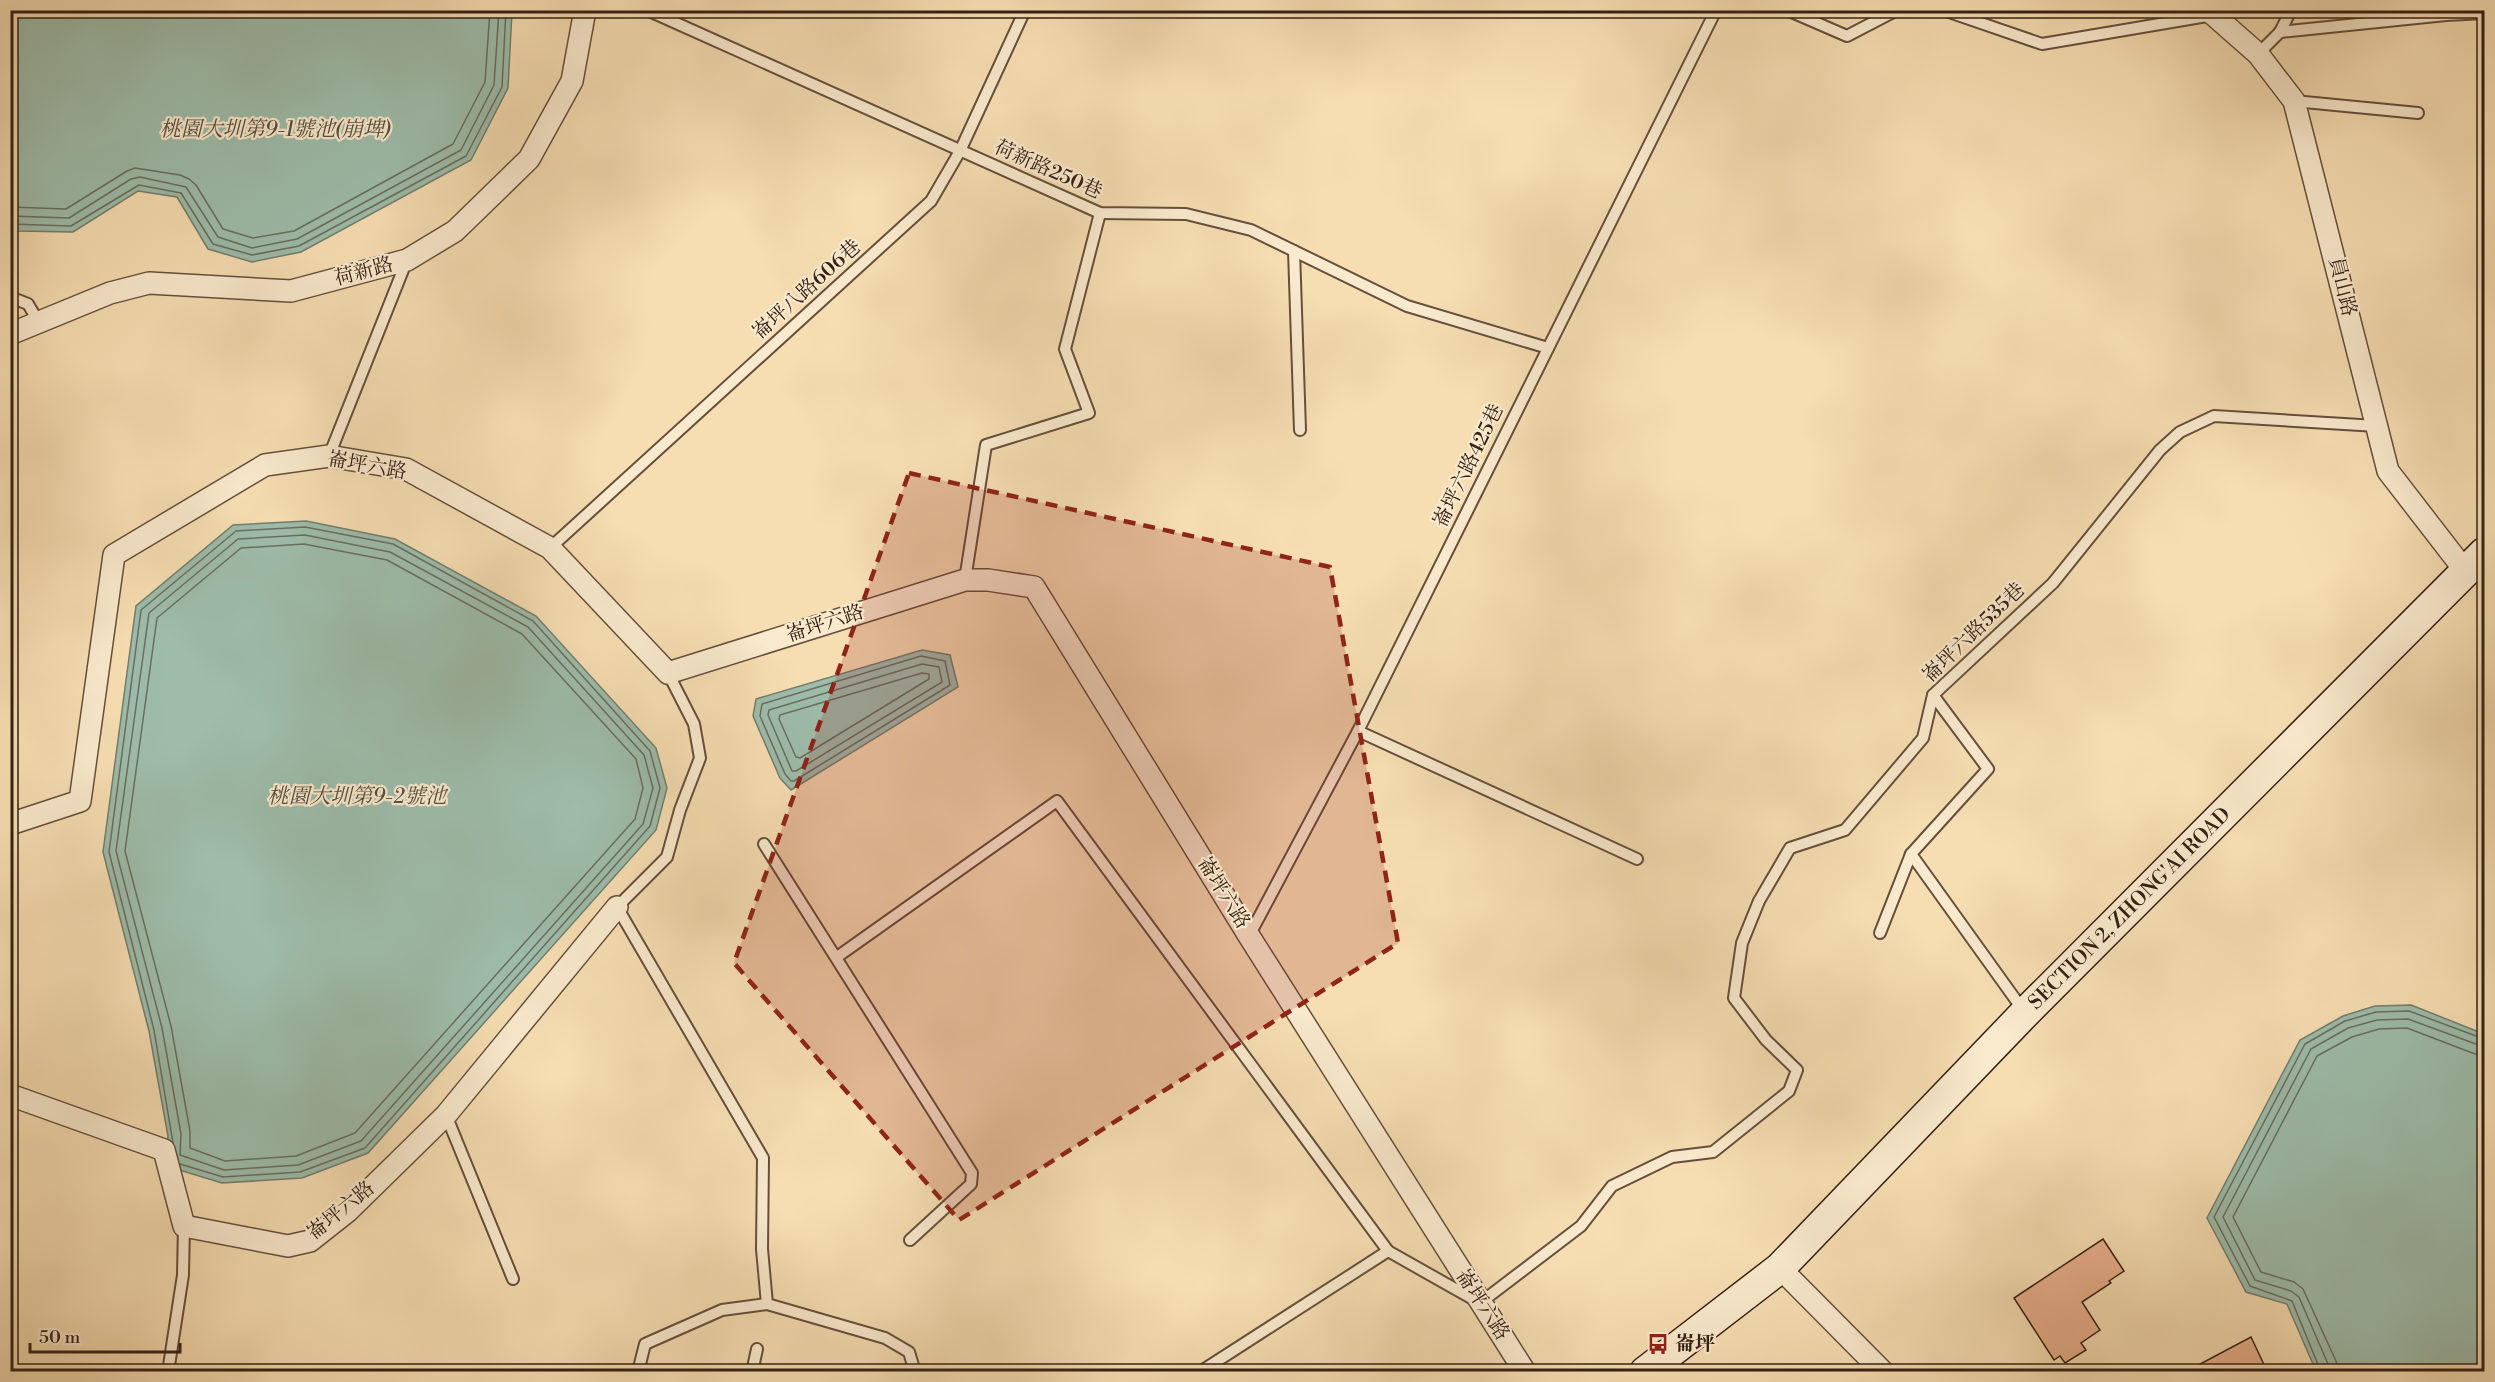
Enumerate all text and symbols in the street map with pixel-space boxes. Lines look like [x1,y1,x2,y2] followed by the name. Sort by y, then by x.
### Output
[160,117,391,143] water label: 桃園大圳第9-1號池(崩埤)
[990,135,1106,205] street label: 荷新路250巷
[748,235,866,345] street label: 崙坪八路606巷
[332,252,396,292] street label: 荷新路
[2323,255,2361,319] street label: 員山路
[1428,400,1510,532] street label: 崙坪六路425巷
[325,447,409,485] street label: 崙坪六路
[1917,578,2031,688] street label: 崙坪六路535巷
[783,600,867,648] street label: 崙坪六路
[267,784,449,810] water label: 桃園大圳第9-2號池
[2024,803,2236,1015] street label: SECTION 2, ZHONG'AI ROAD
[1191,852,1255,934] street label: 崙坪六路
[302,1176,380,1246] street label: 崙坪六路
[1450,1265,1514,1345] street label: 崙坪六路
[30,1316,180,1354] scale bar
[39,1326,81,1349] text: 50 m
[1646,1332,1670,1356] bus stop icon: 崙坪
[1675,1332,1715,1357] place label: 崙坪

